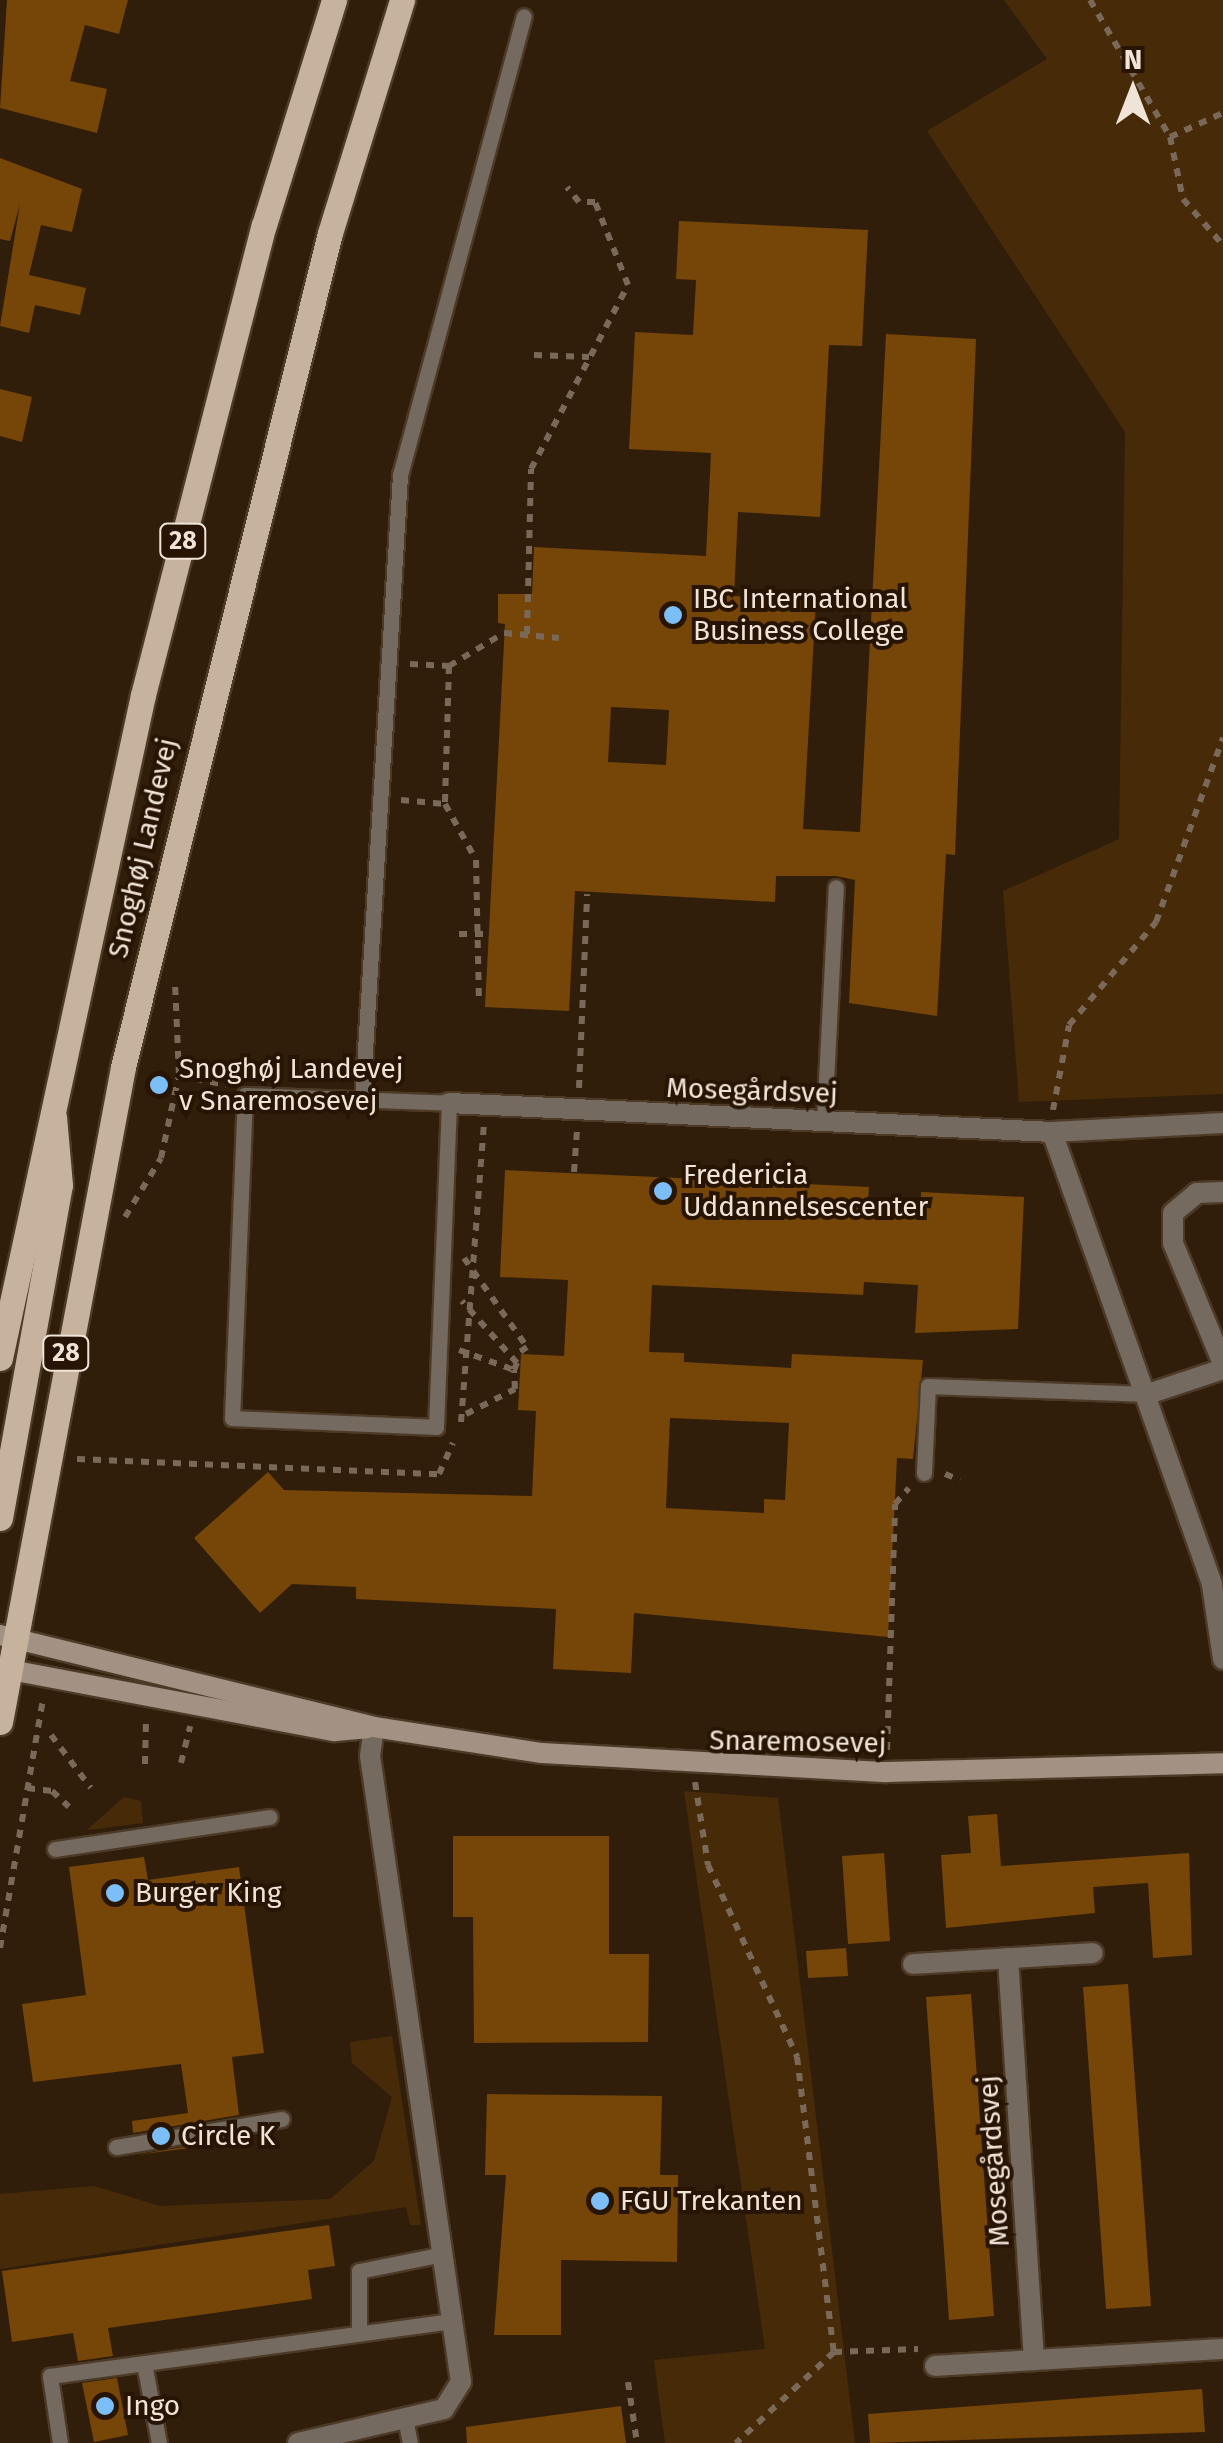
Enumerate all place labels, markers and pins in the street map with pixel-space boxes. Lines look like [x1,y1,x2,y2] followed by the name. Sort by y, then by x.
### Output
[693,582,907,648] place label: IBC International Business College
[662,604,684,626] marker: IBC International Business College
[179,1052,404,1118] place label: Snoghøj Landevej v Snaremosevej
[148,1074,170,1096] marker: Snoghøj Landevej v Snaremosevej
[683,1158,928,1224] place label: Fredericia Uddannelsescenter
[652,1180,674,1202] marker: Fredericia Uddannelsescenter
[135,1876,282,1910] place label: Burger King
[104,1882,126,1904] marker: Burger King
[181,2119,275,2153] place label: Circle K
[150,2125,172,2147] marker: Circle K
[620,2184,803,2218] place label: FGU Trekanten
[589,2190,611,2212] marker: FGU Trekanten
[125,2389,180,2423] place label: Ingo
[94,2395,116,2417] marker: Ingo

